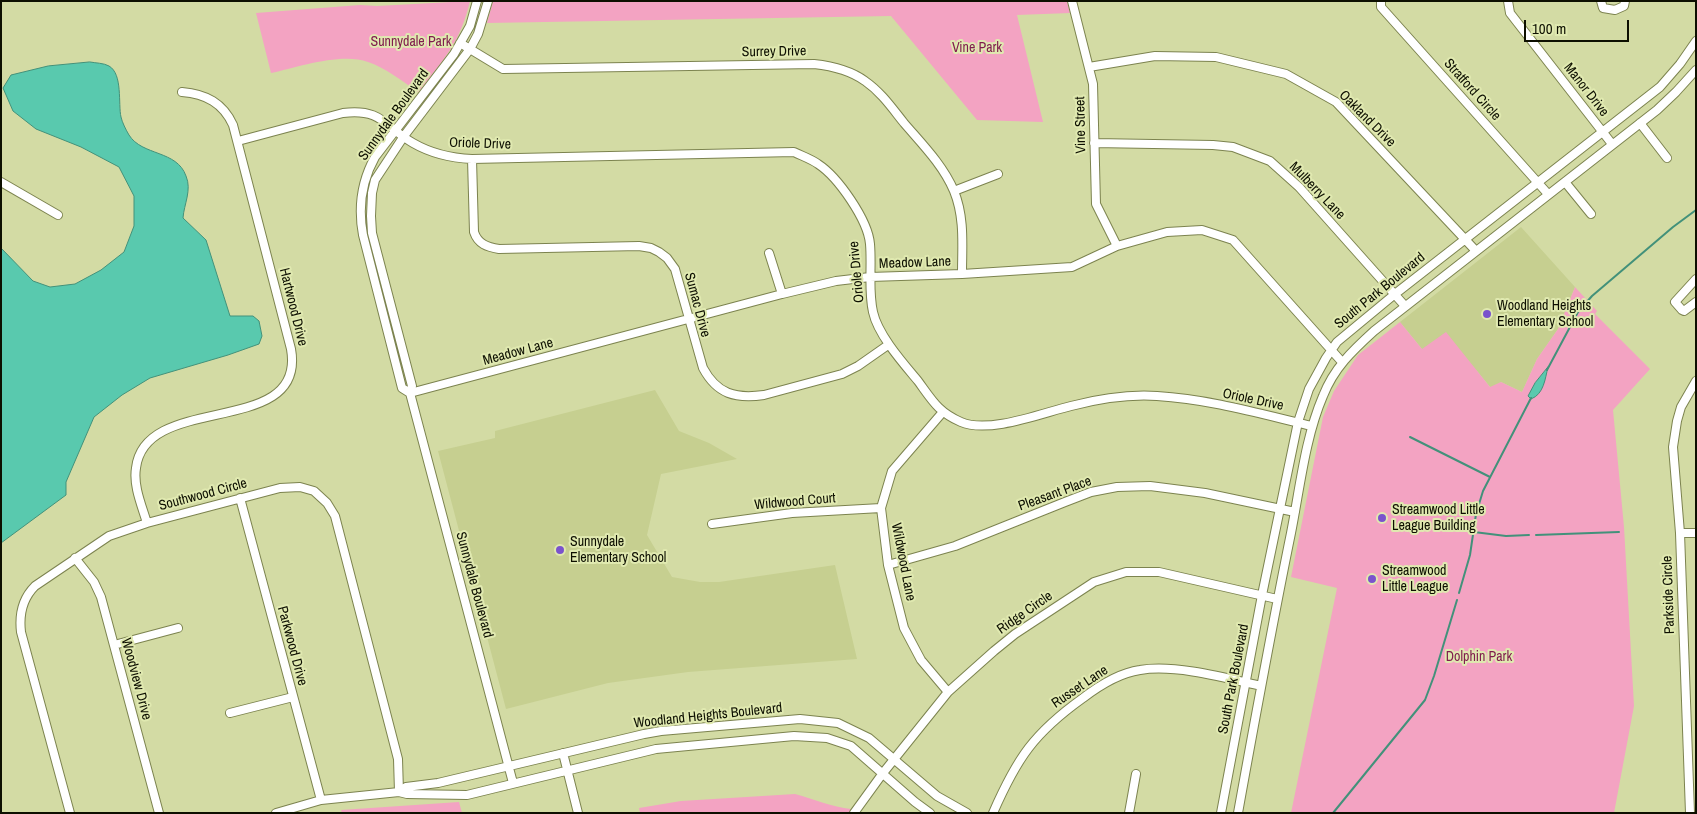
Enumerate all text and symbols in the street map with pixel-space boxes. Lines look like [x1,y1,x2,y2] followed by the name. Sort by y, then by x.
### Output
[1527,10,1632,42] scale bar
[1532,18,1566,39] text: 100 m
[370,34,452,50] park label: Sunnydale Park
[952,40,1002,56] park label: Vine Park
[742,43,806,61] street label: Surrey Drive
[1440,56,1504,124] street label: Stratford Circle
[1560,60,1612,120] street label: Manor Drive
[355,66,433,164] street label: Sunnydale Boulevard
[1335,87,1399,151] street label: Oakland Drive
[1072,96,1090,154] street label: Vine Street
[449,135,511,153] street label: Oriole Drive
[1285,159,1349,223] street label: Mulberry Lane
[846,240,868,304] street label: Oriole Drive
[1331,249,1429,333] street label: South Park Boulevard
[879,253,951,273] street label: Meadow Lane
[275,266,311,348] street label: Hartwood Drive
[680,271,714,339] street label: Sumac Drive
[1497,298,1593,331] place label: Woodland Heights Elementary School
[1481,308,1493,320] marker: Woodland Heights Elementary School
[481,335,555,369] street label: Meadow Lane
[1221,385,1285,415] street label: Oriole Drive
[1016,473,1094,515] street label: Pleasant Place
[157,475,249,515] street label: Southwood Circle
[754,490,836,514] street label: Wildwood Court
[1392,502,1485,534] place label: Streamwood Little League Building
[1376,512,1388,524] marker: Streamwood Little League Building
[887,522,919,602] street label: Wildwood Lane
[452,530,496,640] street label: Sunnydale Boulevard
[570,534,666,566] place label: Sunnydale Elementary School
[554,544,566,556] marker: Sunnydale Elementary School
[1659,555,1679,635] street label: Parkside Circle
[1382,563,1448,596] place label: Streamwood Little League
[1366,573,1378,585] marker: Streamwood Little League
[994,588,1056,638] street label: Ridge Circle
[273,604,311,688] street label: Parkwood Drive
[1215,623,1253,735] street label: South Park Boulevard
[117,636,155,722] street label: Woodview Drive
[1446,649,1512,665] park label: Dolphin Park
[1049,662,1111,712] street label: Russet Lane
[633,700,783,732] street label: Woodland Heights Boulevard

